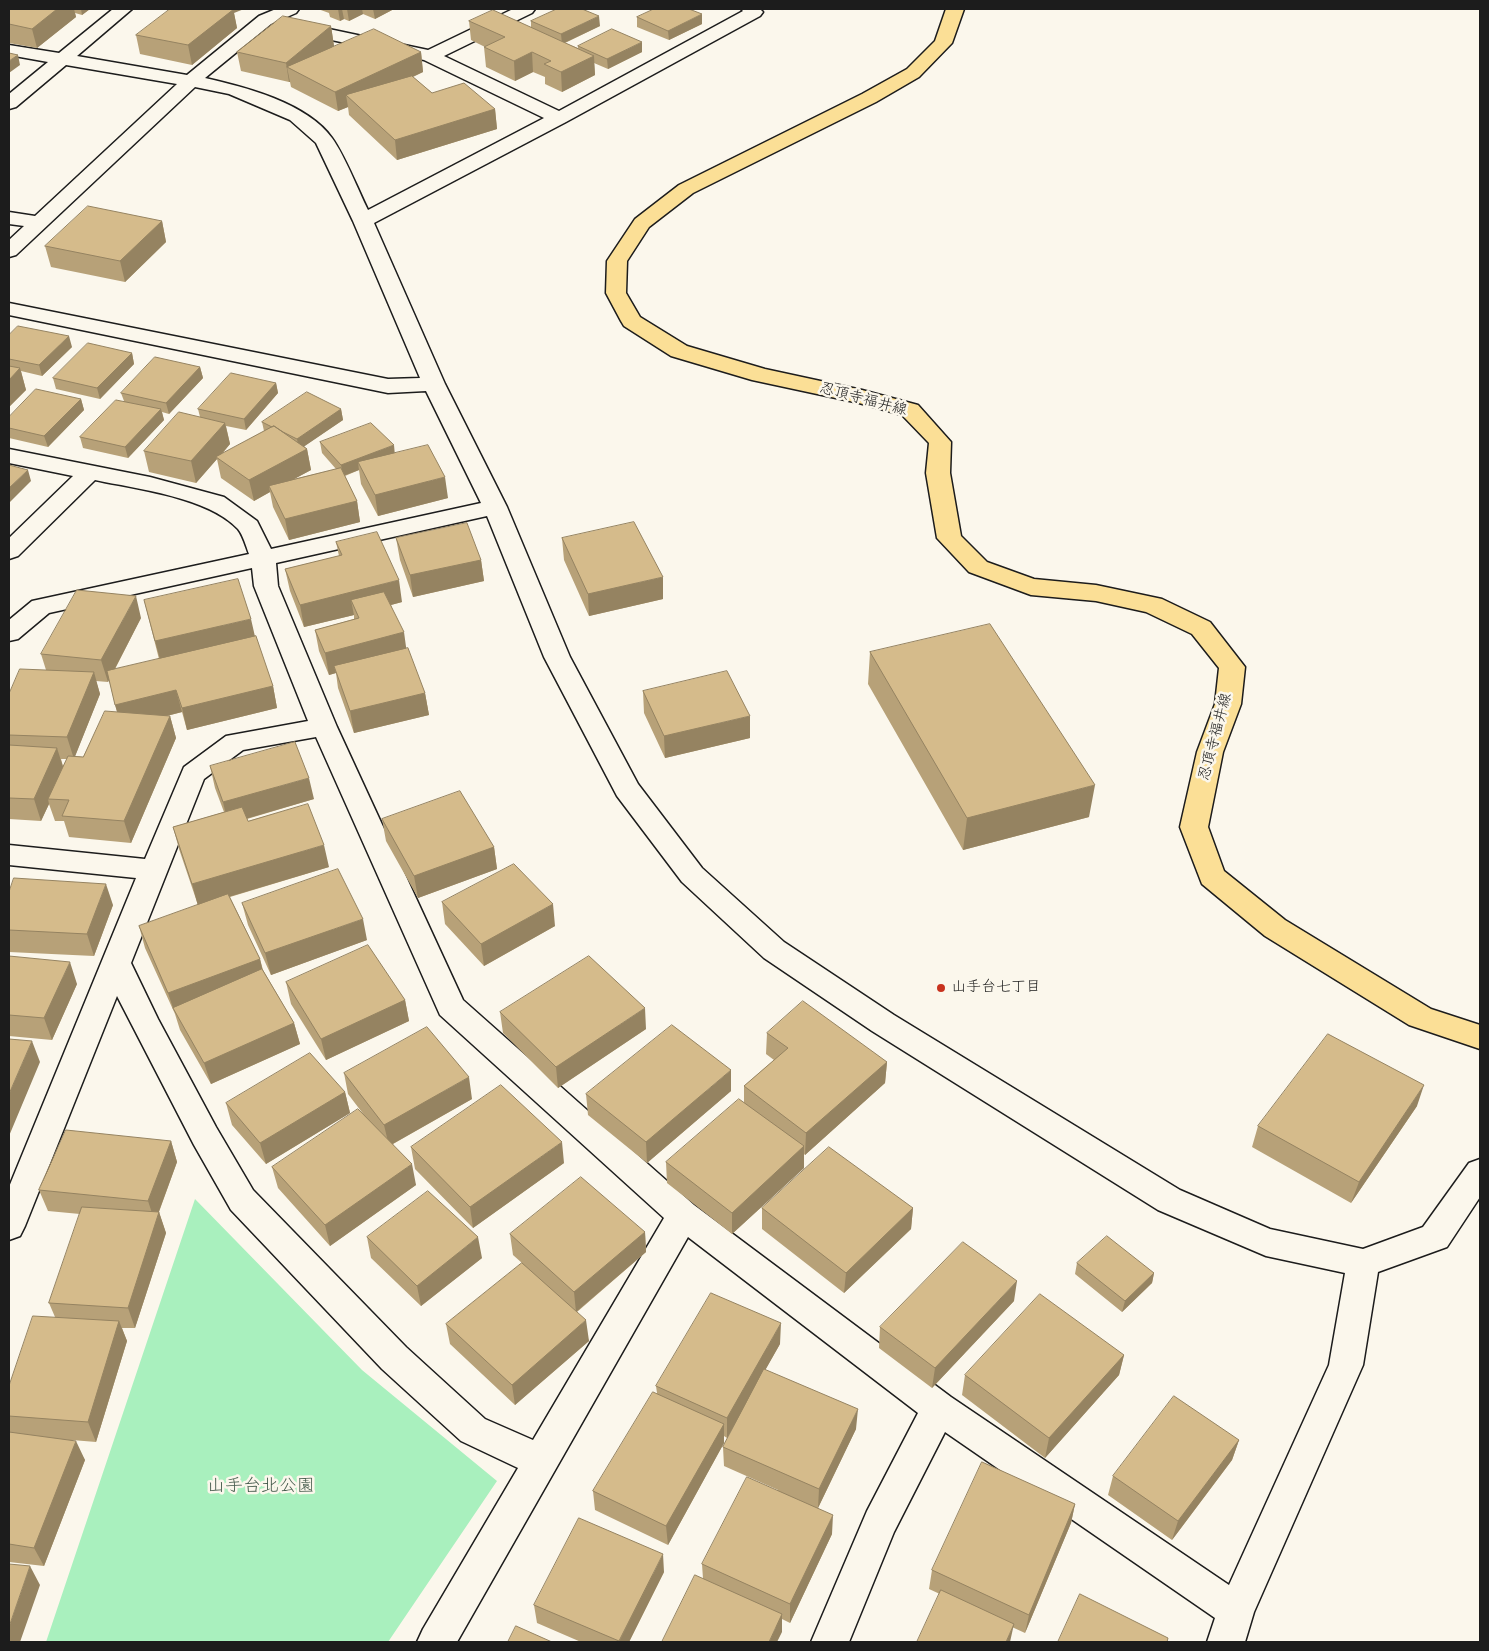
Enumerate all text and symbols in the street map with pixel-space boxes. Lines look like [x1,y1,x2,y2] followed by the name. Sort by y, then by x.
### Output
[817,380,909,420] street label: 忍頂寺福井線
[1196,691,1236,783] street label: 忍頂寺福井線
[951,979,1041,997] place label: 山手台七丁目
[935,982,947,994] marker: 山手台七丁目
[207,1476,315,1498] park label: 山手台北公園

